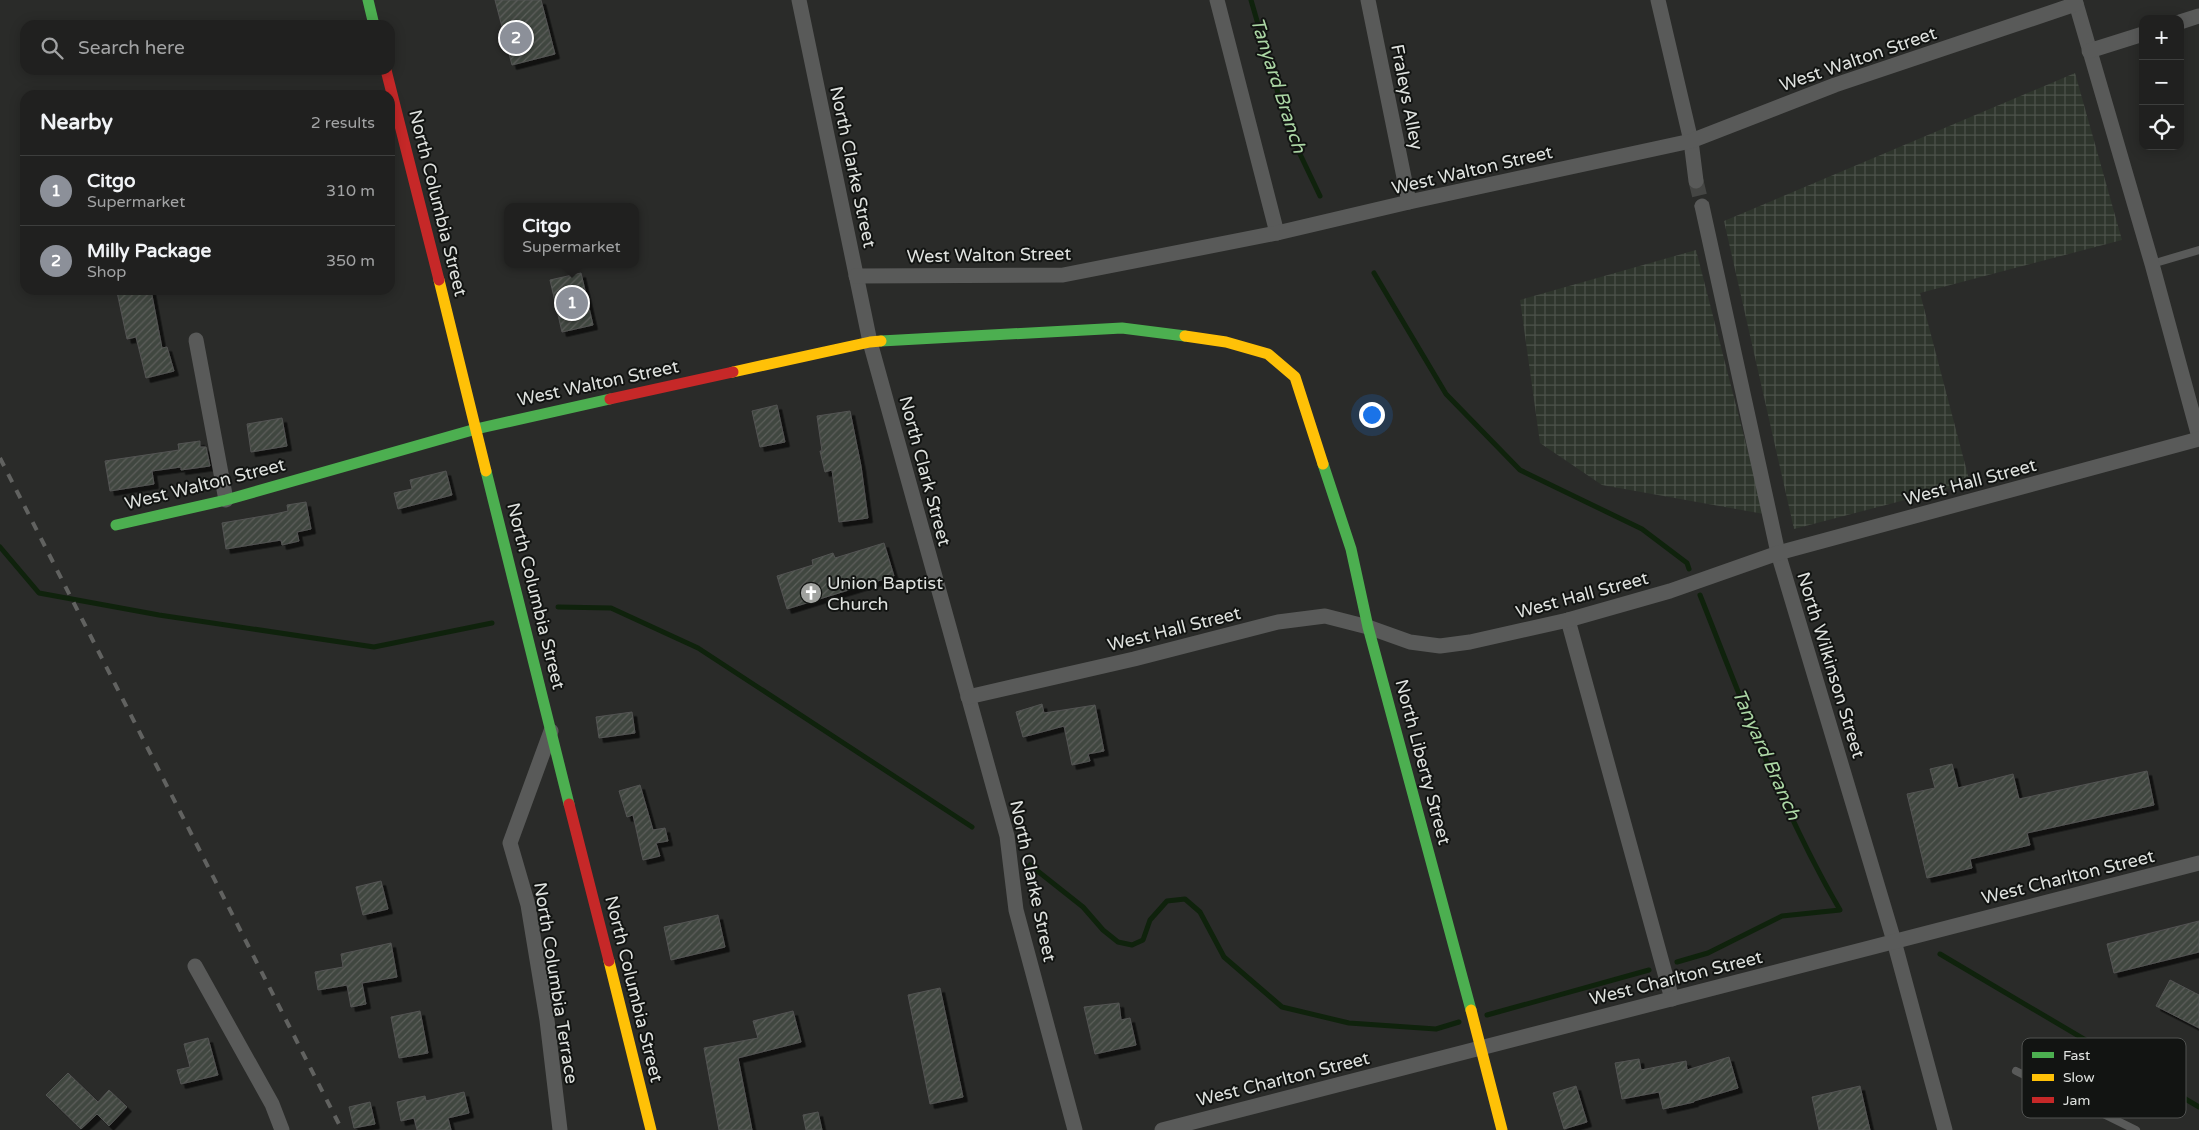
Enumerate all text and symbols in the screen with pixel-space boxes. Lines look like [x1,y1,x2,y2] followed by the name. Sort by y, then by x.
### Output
[1246,15,1310,156] water label: Tanyard Branch
[2139,15,2184,150] map controls
[2139,15,2184,60] button: +
[500,19,532,57] pin: 2
[20,20,395,75] search box
[1777,22,1939,96] street label: West Walton Street
[38,34,66,62] icon: search
[78,37,185,59] text: Search here
[1386,42,1428,152] street label: Fraleys Alley
[2139,60,2184,105] button: −
[825,84,881,250] street label: North Clarke Street
[2139,105,2184,150] button: locate
[404,107,472,299] street label: North Columbia Street
[40,110,113,135] text: Nearby
[311,113,375,133] text: 2 results
[1389,141,1555,199] street label: West Walton Street
[87,170,136,192] text: Citgo
[51,181,61,201] text: 1
[326,181,375,201] text: 310 m
[87,192,185,212] text: Supermarket
[504,203,639,268] popup
[522,215,571,237] text: Citgo
[522,237,621,257] text: Supermarket
[87,240,211,262] text: Milly Package
[907,243,1072,267] street label: West Walton Street
[51,251,61,271] text: 2
[326,251,375,271] text: 350 m
[87,262,126,282] text: Shop
[556,284,588,322] pin: 1
[515,355,681,411] street label: West Walton Street
[894,394,956,549] street label: North Clark Street
[1359,402,1385,428] your location
[123,453,288,515] street label: West Walton Street
[1901,454,2039,510] street label: West Hall Street
[502,500,570,692] street label: North Columbia Street
[1513,567,1651,623] street label: West Hall Street
[1792,569,1870,761] street label: North Wilkinson Street
[827,572,943,615] place label: Union Baptist Church
[799,581,823,605] church icon: Union Baptist Church
[1105,602,1243,656] street label: West Hall Street
[1390,677,1456,847] street label: North Liberty Street
[1727,685,1805,824] water label: Tanyard Branch
[1005,798,1061,964] street label: North Clarke Street
[1979,845,2157,909] street label: West Charlton Street
[529,881,583,1085] street label: North Columbia Terrace
[600,893,668,1085] street label: North Columbia Street
[1587,946,1765,1010] street label: West Charlton Street
[2022,1038,2186,1118] legend
[1194,1047,1372,1111] street label: West Charlton Street
[2063,1047,2091,1064] text: Fast
[2063,1069,2095,1086] text: Slow
[2063,1092,2090,1109] text: Jam

